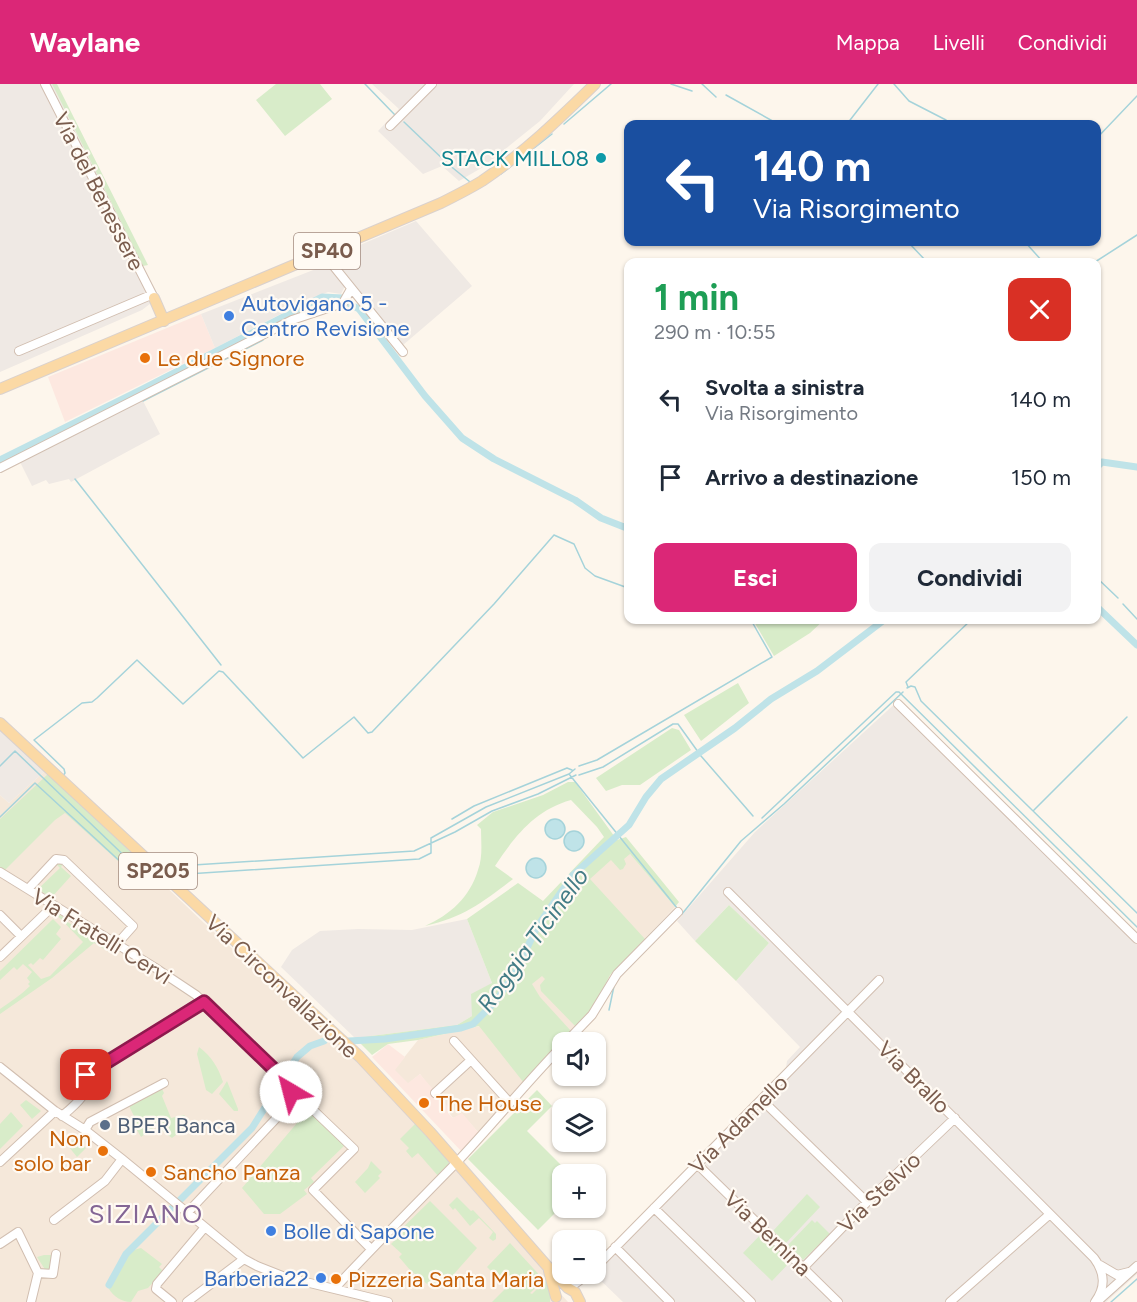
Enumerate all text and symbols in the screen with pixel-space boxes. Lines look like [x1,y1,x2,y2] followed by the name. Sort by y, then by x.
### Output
[30,25,140,59] text: Waylane
[836,30,900,55] text: Mappa
[933,30,985,55] text: Livelli
[1018,30,1107,55] text: Condividi
[47,108,150,275] street label: Via del Benessere
[753,141,871,192] text: 140 m
[654,144,732,222] icon: left
[441,145,589,172] place label: STACK MILL08
[594,151,608,165] marker: STACK MILL08
[753,192,960,225] text: Via Risorgimento
[294,233,360,269] road number: SP40
[654,276,739,319] text: 1 min
[1008,278,1071,341] button: close
[241,290,410,342] place label: Autovigano 5 - Centro Revisione
[222,309,236,323] marker: Autovigano 5 - Centro Revisione
[654,320,775,344] text: 290 m · 10:55
[157,345,305,372] place label: Le due Signore
[138,351,152,365] marker: Le due Signore
[705,374,864,401] text: Svolta a sinistra
[654,383,687,416] icon: left
[1010,386,1071,413] text: 140 m
[705,401,858,425] text: Via Risorgimento
[654,461,687,494] icon: arrive
[705,464,918,491] text: Arrivo a destinazione
[1011,464,1071,491] text: 150 m
[654,543,857,612] button: Esci
[869,543,1071,612] button: Condividi
[119,853,197,889] road number: SP205
[471,862,595,1018] water label: Roggia Ticinello
[27,883,177,990] street label: Via Fratelli Cervi
[200,909,363,1064] street label: Via Circonvallazione
[552,1032,606,1284] map controls
[552,1032,606,1086] button: sound
[872,1035,956,1119] street label: Via Brallo
[60,1049,111,1100] pin
[69,1058,102,1091] icon: arrive
[259,1060,323,1124] position arrow
[683,1069,794,1180] street label: Via Adamello
[436,1090,542,1117] place label: The House
[417,1096,431,1110] marker: The House
[552,1098,606,1152] button: layers
[117,1112,235,1139] place label: BPER Banca
[98,1118,112,1132] marker: BPER Banca
[13,1125,92,1177] place label: Non solo bar
[96,1144,110,1158] marker: Non solo bar
[832,1146,926,1239] street label: Via Stelvio
[163,1159,300,1186] place label: Sancho Panza
[552,1164,606,1218] button: +
[144,1165,158,1179] marker: Sancho Panza
[718,1185,817,1282] street label: Via Bernina
[88,1198,204,1230] district label: SIZIANO
[283,1218,435,1245] place label: Bolle di Sapone
[264,1224,278,1238] marker: Bolle di Sapone
[552,1230,606,1284] button: −
[204,1265,309,1292] place label: Barberia22
[348,1266,544,1293] place label: Pizzeria Santa Maria
[314,1271,328,1285] marker: Barberia22
[329,1272,343,1286] marker: Pizzeria Santa Maria

